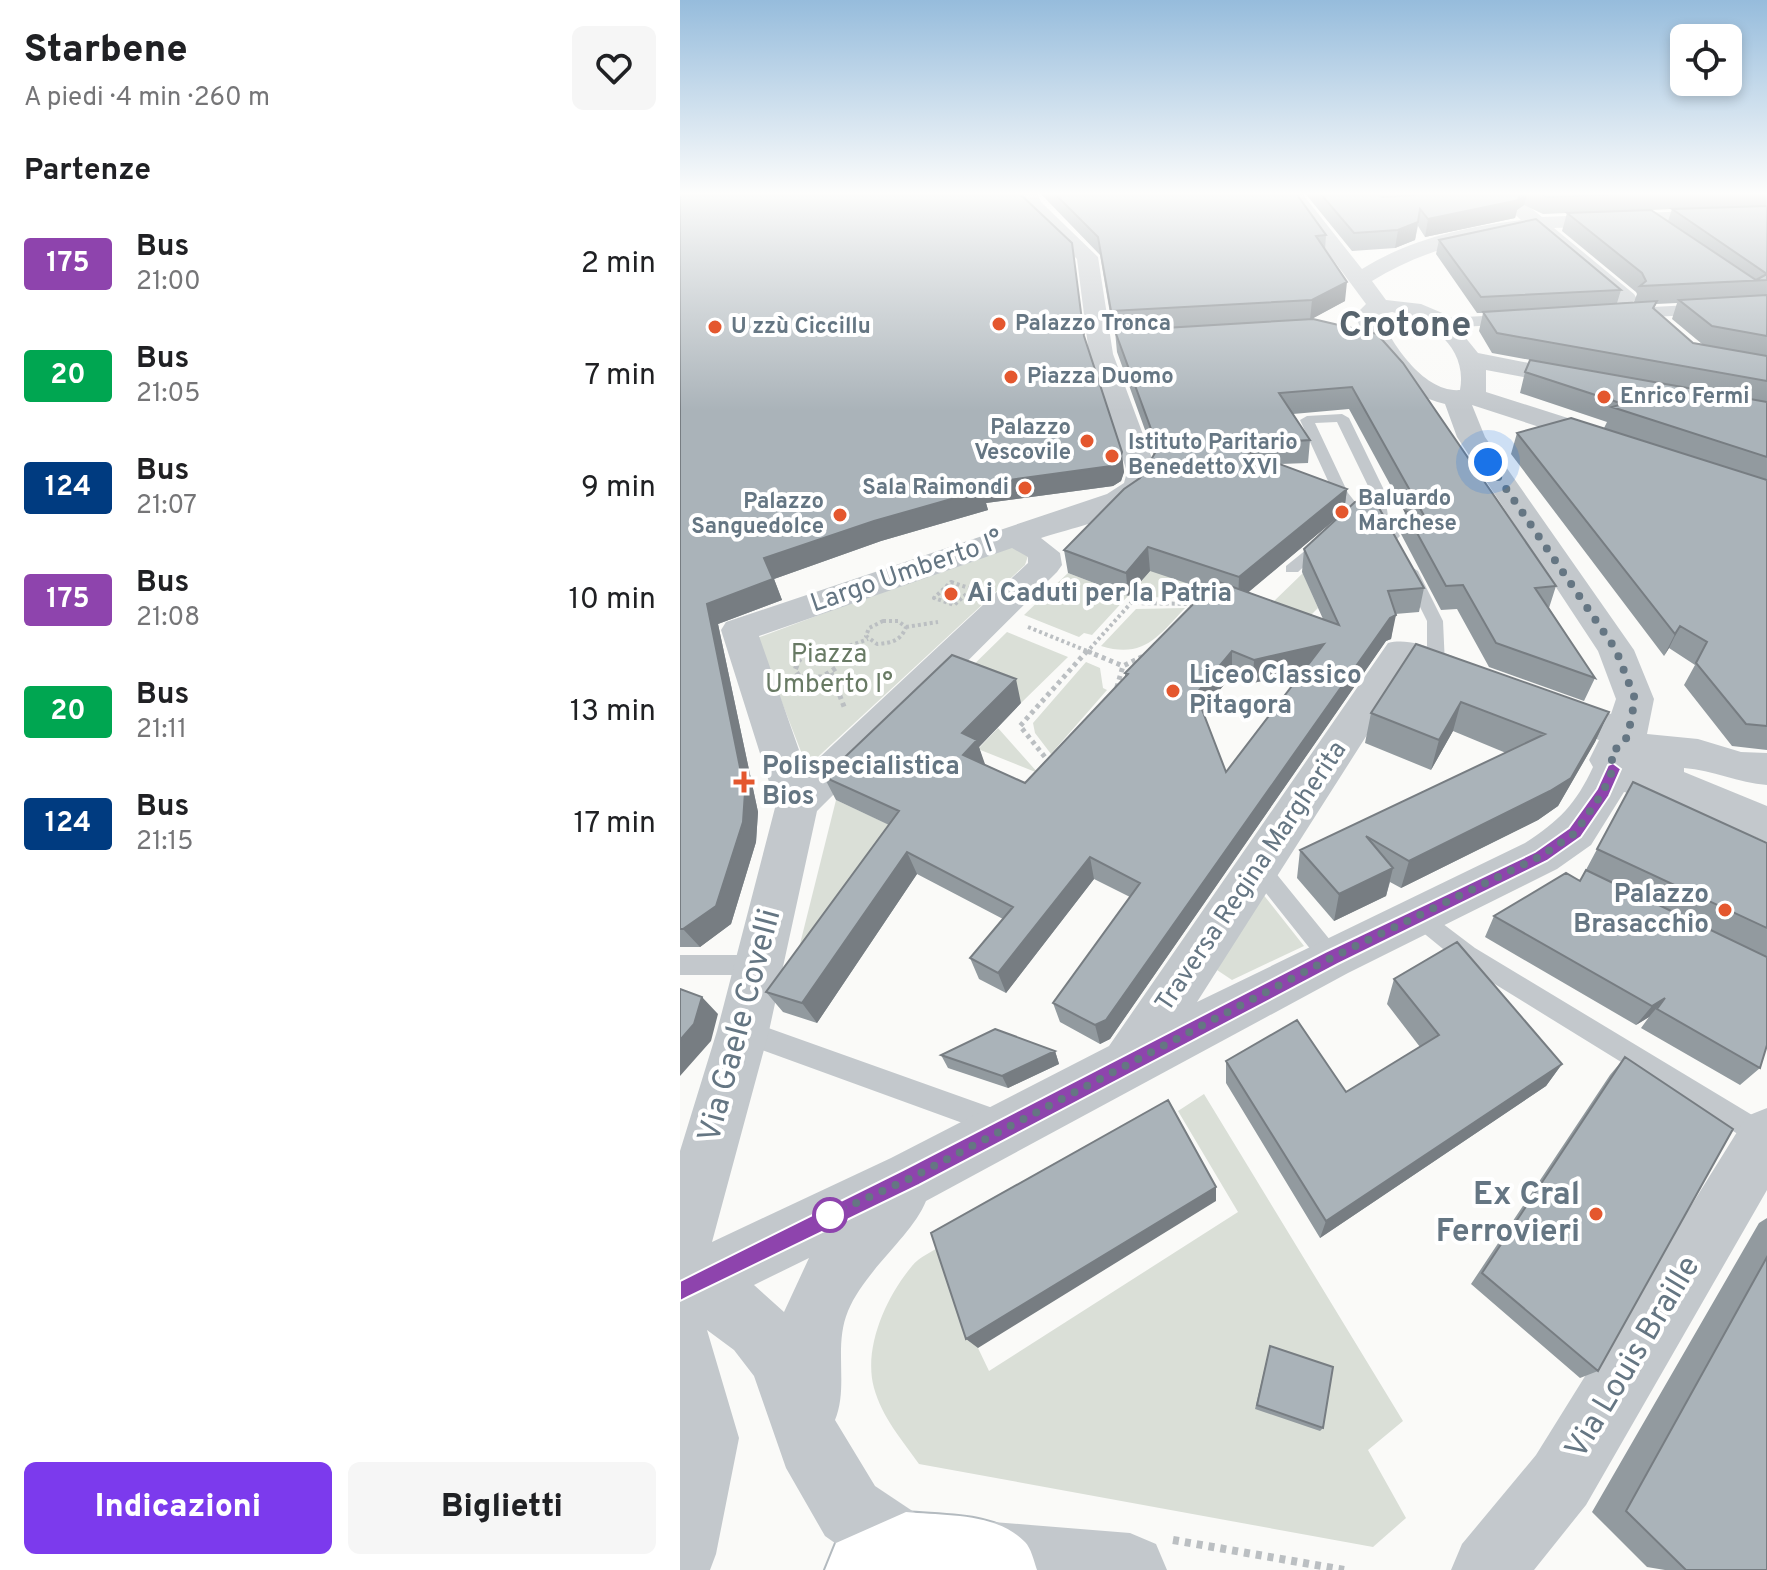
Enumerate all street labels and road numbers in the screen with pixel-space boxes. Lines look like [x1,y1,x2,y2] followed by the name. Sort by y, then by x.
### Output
[807,525,1007,621] street label: Largo Umberto I°
[1149,735,1355,1019] street label: Traversa Regina Margherita
[691,905,791,1147] street label: Via Gaele Covelli
[1558,1249,1710,1467] street label: Via Louis Braille

